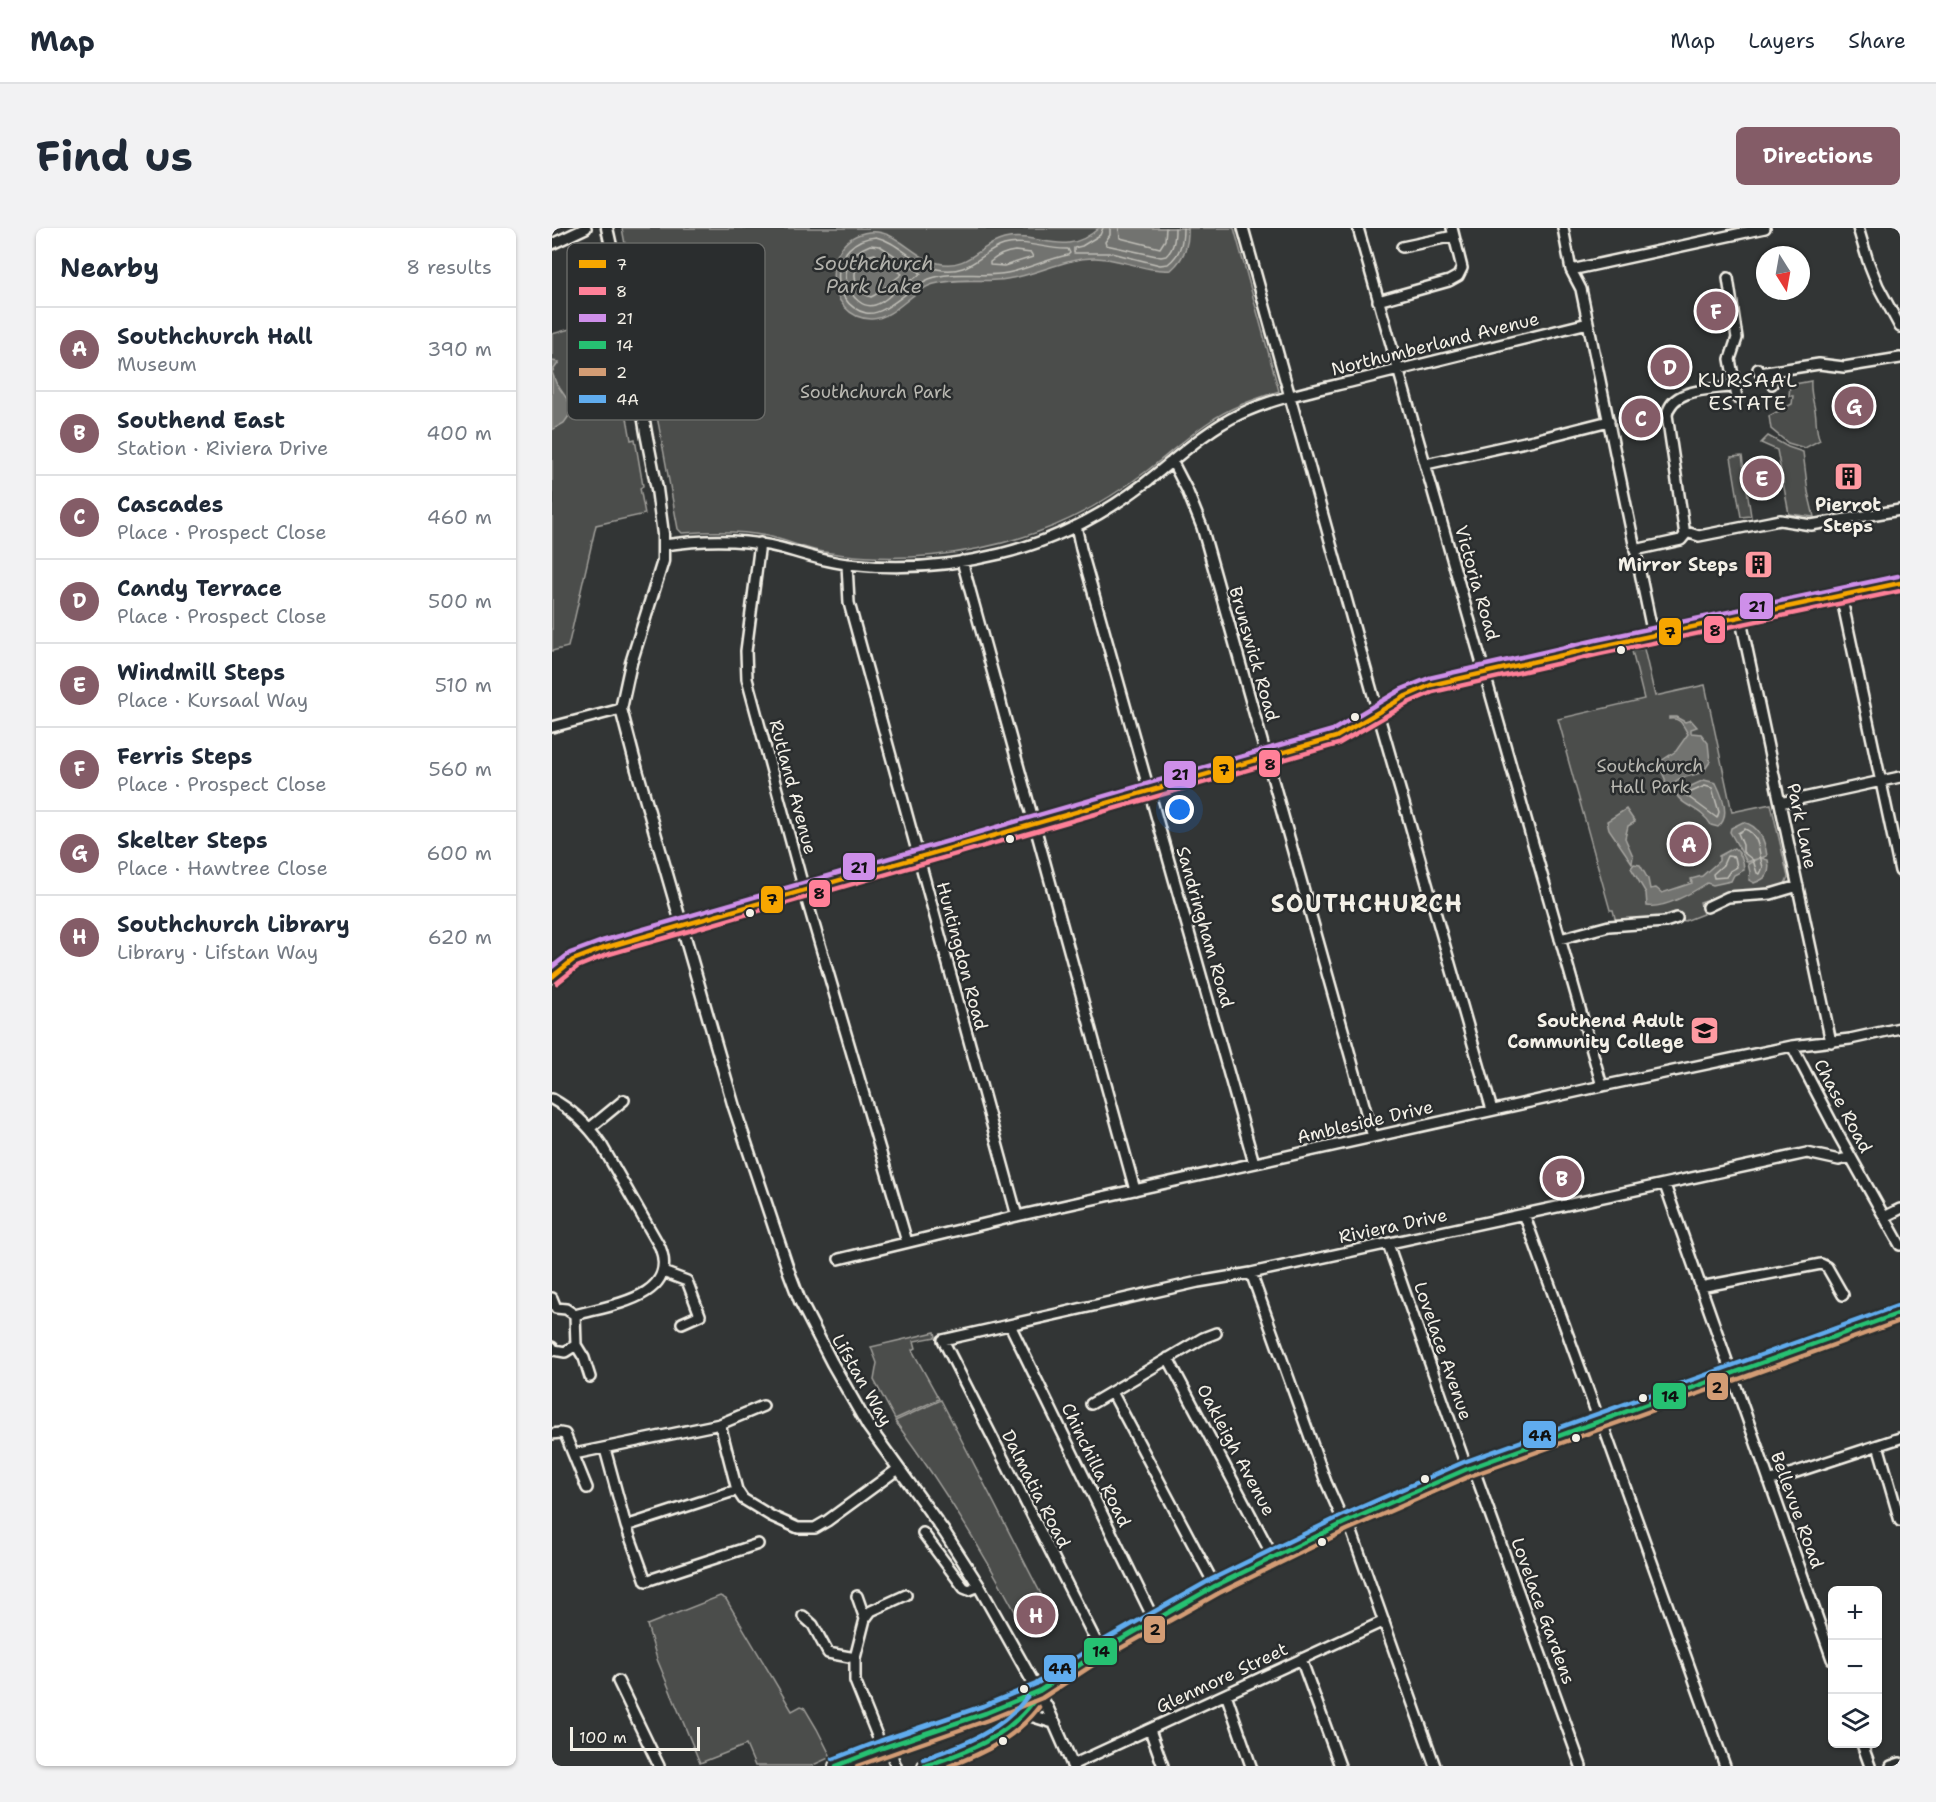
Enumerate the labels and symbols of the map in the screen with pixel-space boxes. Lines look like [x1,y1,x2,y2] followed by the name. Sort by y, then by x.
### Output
[567,243,765,420] legend
[1756,246,1810,300] north arrow
[814,250,934,299] water label: Southchurch Park Lake
[616,254,627,275] text: 7
[616,281,627,302] text: 8
[1696,288,1736,334] pin: F
[1329,307,1541,381] street label: Northumberland Avenue
[616,308,633,329] text: 21
[616,335,633,356] text: 14
[1650,344,1690,390] pin: D
[616,362,627,383] text: 2
[1697,367,1799,416] district label: KURSAAL ESTATE
[800,380,952,404] park label: Southchurch Park
[1834,384,1874,429] pin: G
[616,389,639,410] text: 4A
[1622,396,1660,441] pin: C
[1742,456,1782,500] pin: E
[1832,460,1864,492] building icon: Pierrot Steps
[1815,493,1881,538] place label: Pierrot Steps
[1449,523,1505,643] street label: Victoria Road
[1743,549,1775,581] building icon: Mirror Steps
[1618,553,1738,577] place label: Mirror Steps
[1223,584,1285,724] street label: Brunswick Road
[1739,592,1774,620] line badge: 21
[1748,596,1766,617] text: 21
[1703,615,1726,644] line badge: 8
[1658,617,1682,646] line badge: 7
[1709,620,1721,641] text: 8
[1664,622,1676,643] text: 7
[1615,644,1627,656] unlabelled marker
[1349,711,1361,723] unlabelled marker
[763,717,823,857] street label: Rutland Avenue
[1258,749,1281,778] line badge: 8
[1264,754,1276,775] text: 8
[1596,754,1704,799] park label: Southchurch Hall Park
[1212,755,1235,784] line badge: 7
[1218,759,1230,780] text: 7
[1163,760,1197,789] line badge: 21
[1171,764,1189,785] text: 21
[1781,781,1823,871] street label: Park Lane
[1165,795,1194,824] your location
[1670,822,1708,866] pin: A
[1004,833,1016,845] unlabelled marker
[1170,844,1240,1010] street label: Sandringham Road
[842,852,876,881] line badge: 21
[850,857,868,878] text: 21
[808,879,831,908] line badge: 8
[931,879,993,1033] street label: Huntingdon Road
[813,883,825,904] text: 8
[760,885,784,914] line badge: 7
[1271,888,1463,920] district label: SOUTHCHURCH
[766,889,778,910] text: 7
[744,907,756,919] unlabelled marker
[1507,1009,1684,1054] place label: Southend Adult Community College
[1689,1015,1721,1047] school or university icon: Southend Adult Community College
[1808,1055,1878,1157] street label: Chase Road
[1294,1095,1436,1149] street label: Ambleside Drive
[1542,1156,1582,1200] pin: B
[1337,1203,1449,1249] street label: Riviera Drive
[1408,1279,1478,1423] street label: Lovelace Avenue
[826,1330,898,1430] street label: Lifstan Way
[1706,1372,1729,1401] line badge: 2
[1711,1377,1723,1398] text: 2
[1191,1380,1281,1520] street label: Oakleigh Avenue
[1652,1382,1687,1410] line badge: 14
[1661,1386,1679,1407] text: 14
[1637,1392,1649,1404] unlabelled marker
[1056,1399,1136,1531] street label: Chinchilla Road
[1522,1420,1557,1449] line badge: 4A
[1528,1425,1552,1446] text: 4A
[996,1426,1076,1552] street label: Dalmatia Road
[1570,1432,1582,1444] unlabelled marker
[1765,1448,1829,1572] street label: Bellevue Road
[1419,1473,1431,1485] unlabelled marker
[1505,1534,1581,1688] street label: Lovelace Gardens
[1316,1536,1328,1548] unlabelled marker
[1016,1592,1056,1638] pin: H
[1143,1615,1166,1644] line badge: 2
[1149,1619,1161,1640] text: 2
[1083,1637,1118,1666] line badge: 14
[1152,1637,1292,1719] street label: Glenmore Street
[1092,1641,1110,1662] text: 14
[1043,1654,1077,1683] line badge: 4A
[1048,1658,1072,1679] text: 4A
[1018,1683,1030,1695] unlabelled marker
[570,1724,700,1752] scale bar
[997,1735,1009,1747] unlabelled marker

